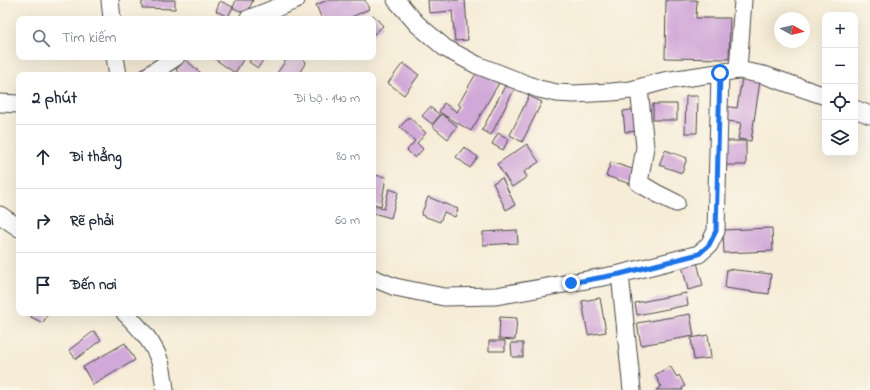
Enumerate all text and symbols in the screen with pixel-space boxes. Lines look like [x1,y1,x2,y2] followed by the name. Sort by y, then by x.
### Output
[774,12,810,48] north arrow
[822,12,858,156] map controls
[822,12,858,48] button: +
[16,16,376,60] search box
[30,27,52,49] icon: search
[62,27,116,49] text: Tìm kiếm
[822,48,858,84] button: −
[711,64,729,82] route start
[822,84,858,120] button: locate
[32,86,77,111] text: 2 phút
[294,89,360,108] text: Đi bộ · 140 m
[822,120,858,156] button: layers
[32,146,54,168] icon: ahead
[70,146,122,168] text: Đi thẳng
[336,147,360,166] text: 80 m
[32,210,54,232] icon: right
[70,210,114,232] text: Rẽ phải
[335,211,360,230] text: 60 m
[32,274,54,296] icon: arrive
[70,274,117,296] text: Đến nơi
[562,274,580,292] route end

